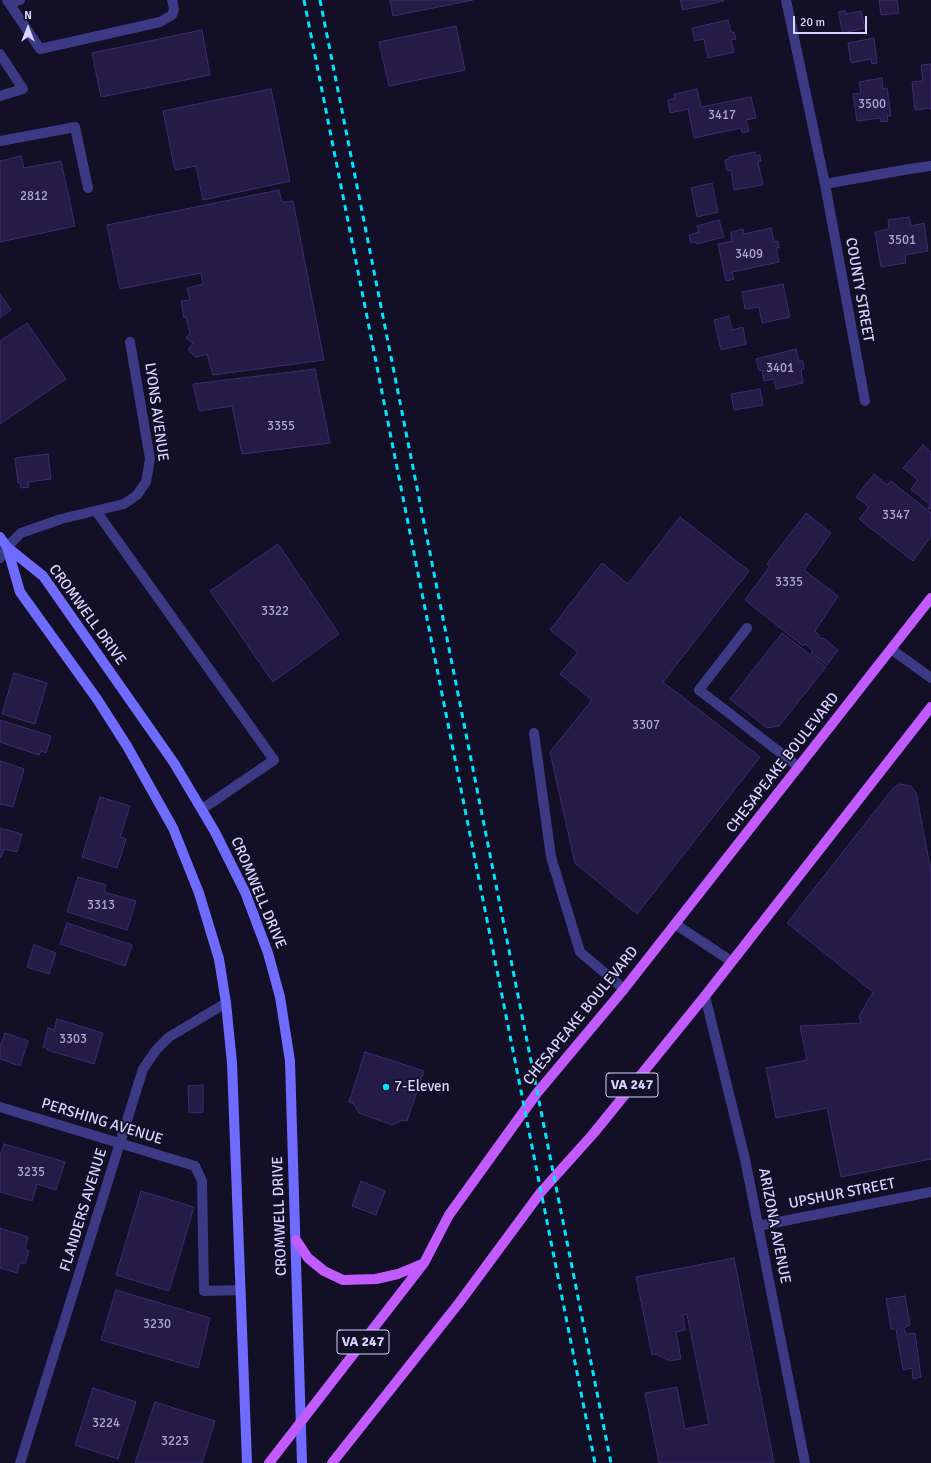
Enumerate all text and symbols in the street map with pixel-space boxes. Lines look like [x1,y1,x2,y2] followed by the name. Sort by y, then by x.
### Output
[8,8,48,48] north arrow
[795,8,869,34] scale bar
[24,9,32,22] text: N
[800,15,825,30] text: 20 m
[858,97,886,113] house number: 3500
[708,108,736,124] house number: 3417
[20,189,48,205] house number: 2812
[888,233,916,249] house number: 3501
[841,236,877,344] street label: COUNTY STREET
[735,247,763,263] house number: 3409
[140,361,172,463] street label: LYONS AVENUE
[766,361,794,377] house number: 3401
[267,419,295,435] house number: 3355
[882,508,910,524] house number: 3347
[45,561,129,669] street label: CROMWELL DRIVE
[775,575,803,591] house number: 3335
[261,604,289,620] house number: 3322
[723,689,843,837] street label: CHESAPEAKE BOULEVARD
[632,718,660,734] house number: 3307
[226,834,290,952] street label: CROMWELL DRIVE
[87,898,115,914] house number: 3313
[520,943,642,1089] street label: CHESAPEAKE BOULEVARD
[59,1032,87,1048] house number: 3303
[606,1073,658,1097] road number: VA 247
[394,1078,450,1096] place label: 7-Eleven
[381,1082,391,1092] marker: 7-Eleven
[39,1095,165,1149] street label: PERSHING AVENUE
[57,1146,111,1274] street label: FLANDERS AVENUE
[269,1156,291,1276] street label: CROMWELL DRIVE
[17,1165,45,1181] house number: 3235
[754,1167,794,1285] street label: ARIZONA AVENUE
[787,1175,897,1213] street label: UPSHUR STREET
[143,1317,171,1333] house number: 3230
[337,1330,389,1354] road number: VA 247
[92,1416,120,1432] house number: 3224
[161,1434,189,1450] house number: 3223

